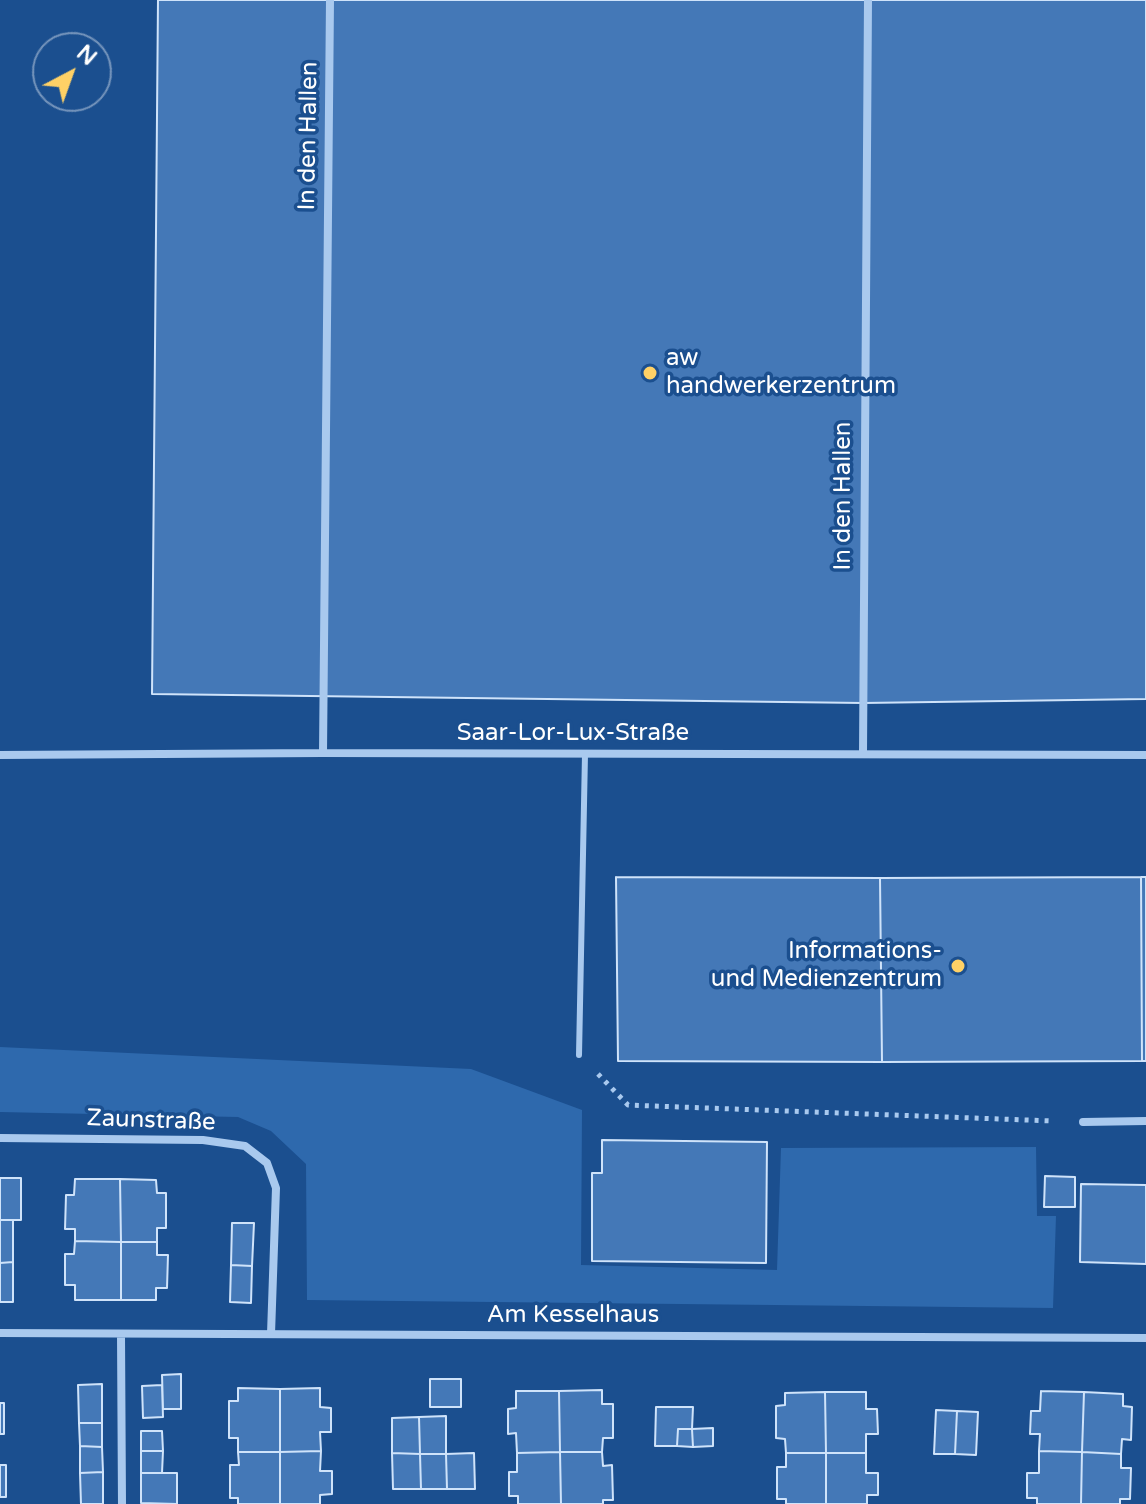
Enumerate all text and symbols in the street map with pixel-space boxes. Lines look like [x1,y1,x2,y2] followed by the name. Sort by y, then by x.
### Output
[32,32,112,112] north arrow
[71,40,102,71] text: N
[293,61,325,211] street label: In den Hallen
[666,345,896,401] place label: aw handwerkerzentrum
[641,364,659,382] marker: aw handwerkerzentrum
[830,422,858,570] street label: In den Hallen
[457,720,689,748] street label: Saar-Lor-Lux-Straße
[711,938,942,994] place label: Informations- und Medienzentrum
[949,957,967,975] marker: Informations- und Medienzentrum
[86,1104,216,1138] street label: Zaunstraße
[487,1302,659,1330] street label: Am Kesselhaus

